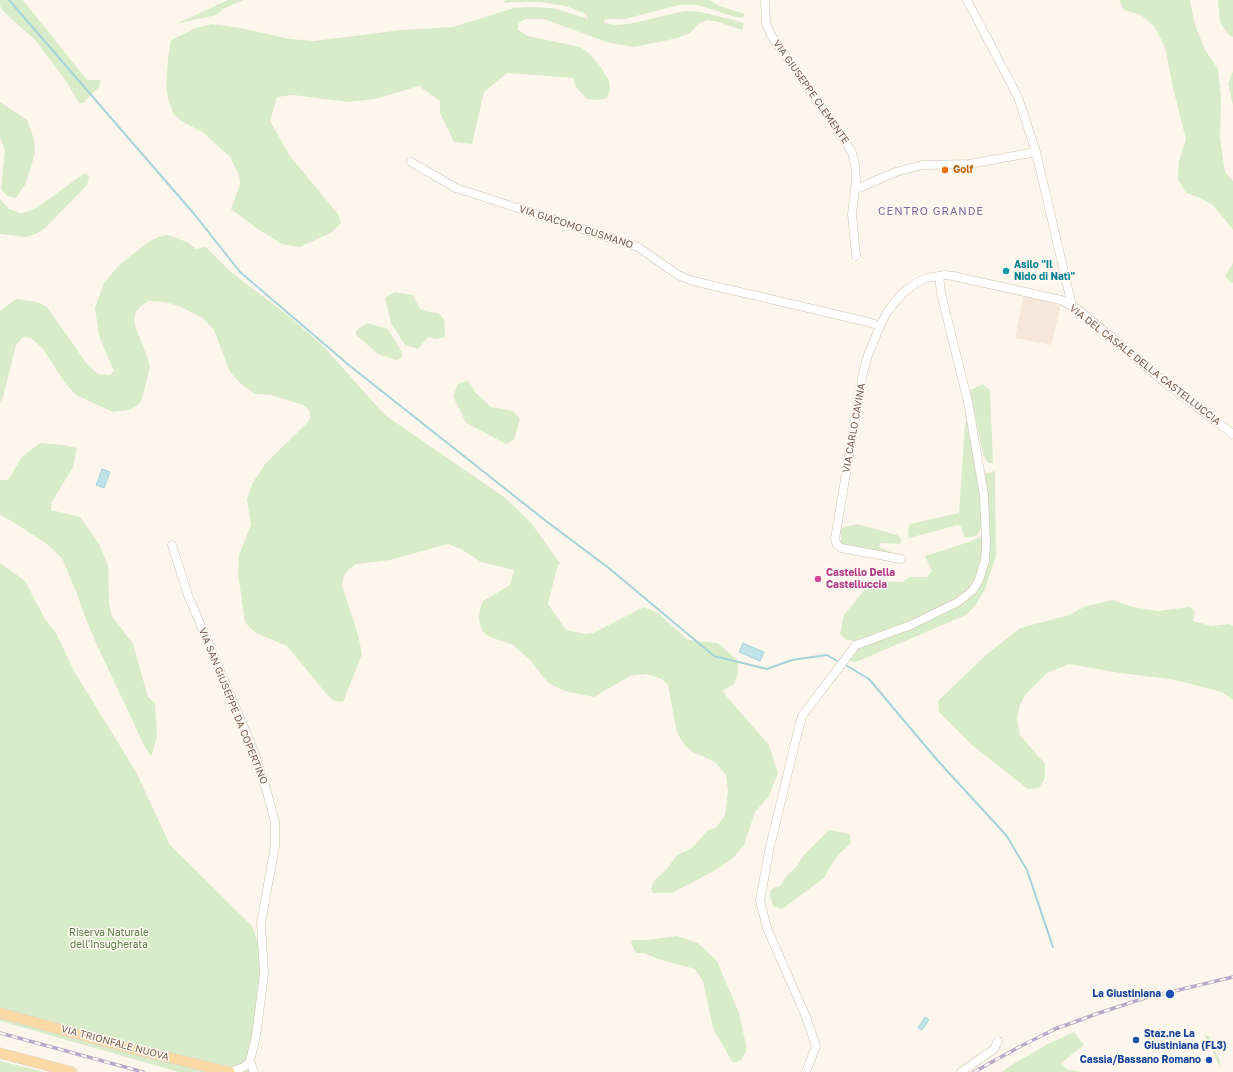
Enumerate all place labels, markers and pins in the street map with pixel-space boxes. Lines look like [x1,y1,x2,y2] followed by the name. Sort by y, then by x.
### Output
[953,164,973,176] place label: Golf
[940,165,950,175] marker: Golf
[1014,259,1075,282] place label: Asilo "Il Nido di Natì"
[1001,266,1011,276] marker: Asilo "Il Nido di Natì"
[826,567,895,590] place label: Castello Della Castelluccia
[813,574,823,584] marker: Castello Della Castelluccia
[1092,988,1161,1000] place label: La Giustiniana
[1164,988,1176,1000] marker: La Giustiniana
[1144,1028,1227,1052] place label: Staz.ne La Giustiniana (FL3)
[1131,1035,1141,1045] marker: Staz.ne La Giustiniana (FL3)
[1080,1054,1201,1066] place label: Cassia/Bassano Romano
[1204,1055,1214,1065] marker: Cassia/Bassano Romano

